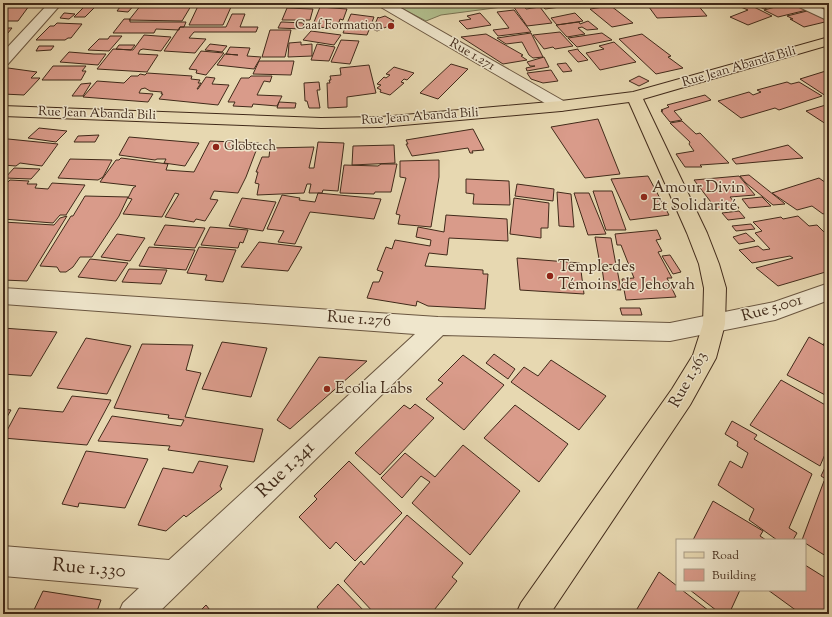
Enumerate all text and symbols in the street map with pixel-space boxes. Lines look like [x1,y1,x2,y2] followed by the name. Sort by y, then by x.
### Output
[295,17,383,35] place label: Caaf Formation
[386,21,396,31] marker: Caaf Formation
[446,35,499,76] street label: Rue 1.271
[680,42,798,92] street label: Rue Jean Abanda Bili
[38,103,157,125] street label: Rue Jean Abanda Bili
[361,104,480,130] street label: Rue Jean Abanda Bili
[224,138,276,156] place label: Globtech
[211,142,221,152] marker: Globtech
[652,177,745,218] place label: Amour Divin Et Solidarité
[639,192,649,202] marker: Amour Divin Et Solidarité
[558,256,696,297] place label: Temple des Témoins de Jehovah
[545,271,555,281] marker: Temple des Témoins de Jehovah
[739,289,806,329] street label: Rue 5.001
[326,306,392,334] street label: Rue 1.276
[664,348,714,412] street label: Rue 1.363
[335,378,412,401] place label: Ecolia Labs
[322,384,332,394] marker: Ecolia Labs
[251,435,322,505] street label: Rue 1.341
[676,539,806,591] legend
[712,547,739,565] text: Road
[51,552,127,586] street label: Rue 1.330
[712,567,756,585] text: Building

